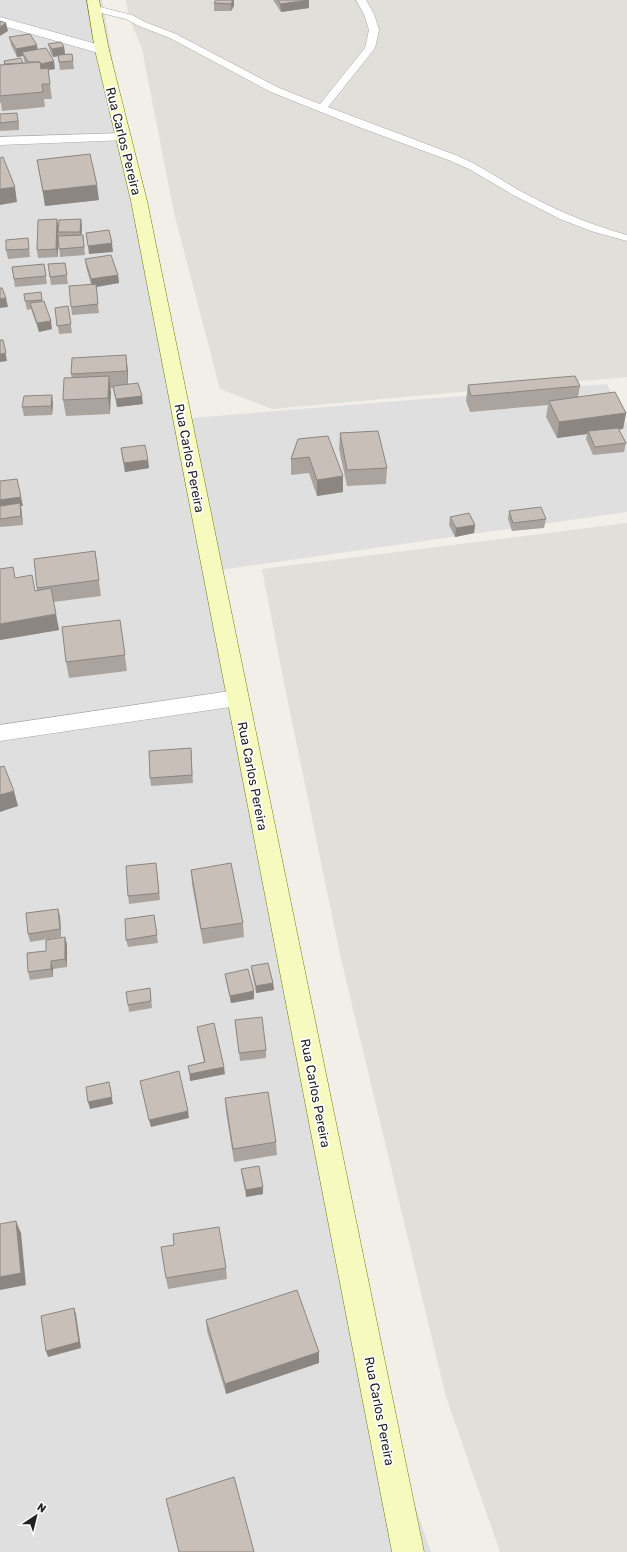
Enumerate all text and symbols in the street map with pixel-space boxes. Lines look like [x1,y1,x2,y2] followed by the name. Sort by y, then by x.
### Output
[103,86,144,197] street label: Rua Carlos Pereira
[172,402,207,514] street label: Rua Carlos Pereira
[235,720,270,832] street label: Rua Carlos Pereira
[298,1037,333,1149] street label: Rua Carlos Pereira
[362,1355,397,1467] street label: Rua Carlos Pereira
[16,1496,56,1536] north arrow
[34,1501,48,1516] text: N

